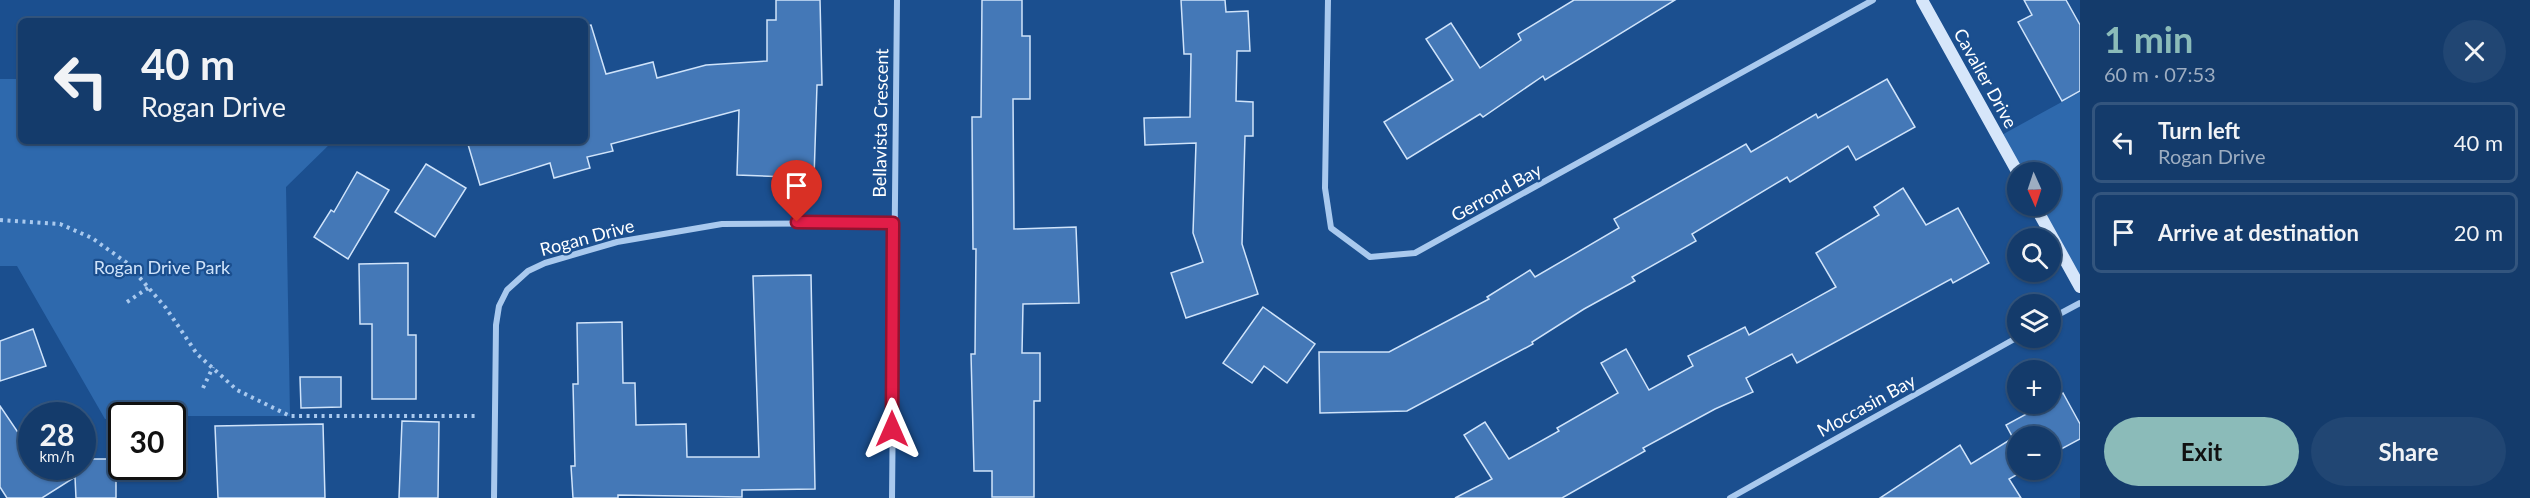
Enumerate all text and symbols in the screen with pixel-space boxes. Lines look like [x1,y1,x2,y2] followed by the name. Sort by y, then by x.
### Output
[2104,17,2193,61] text: 1 min
[2443,20,2506,83] button: close
[1950,24,2022,132] street label: Cavalier Drive
[141,39,235,89] text: 40 m
[42,42,120,120] icon: left
[868,48,892,198] street label: Bellavista Crescent
[2104,62,2216,86] text: 60 m · 07:53
[141,90,286,123] text: Rogan Drive
[2158,117,2240,144] text: Turn left
[2107,126,2140,159] icon: left
[2454,129,2503,156] text: 40 m
[2158,144,2265,168] text: Rogan Drive
[1447,158,1546,226] street label: Gerrond Bay
[771,160,822,222] pin
[2007,162,2061,216] north arrow
[2007,162,2061,480] map controls
[780,169,813,202] icon: arrive
[537,214,637,260] street label: Rogan Drive
[2107,216,2140,249] icon: arrive
[2158,219,2359,246] text: Arrive at destination
[2454,219,2503,246] text: 20 m
[2007,228,2061,282] button: search
[94,256,231,278] park label: Rogan Drive Park
[2007,294,2061,348] button: layers
[2007,360,2061,414] button: +
[1813,369,1920,441] street label: Moccasin Bay
[860,397,924,461] position arrow
[108,402,186,480] speed limit sign: 30
[40,416,74,452] text: 28
[2104,417,2299,486] button: Exit
[2311,417,2506,486] button: Share
[2007,426,2061,480] button: −
[39,447,75,465] text: km/h

